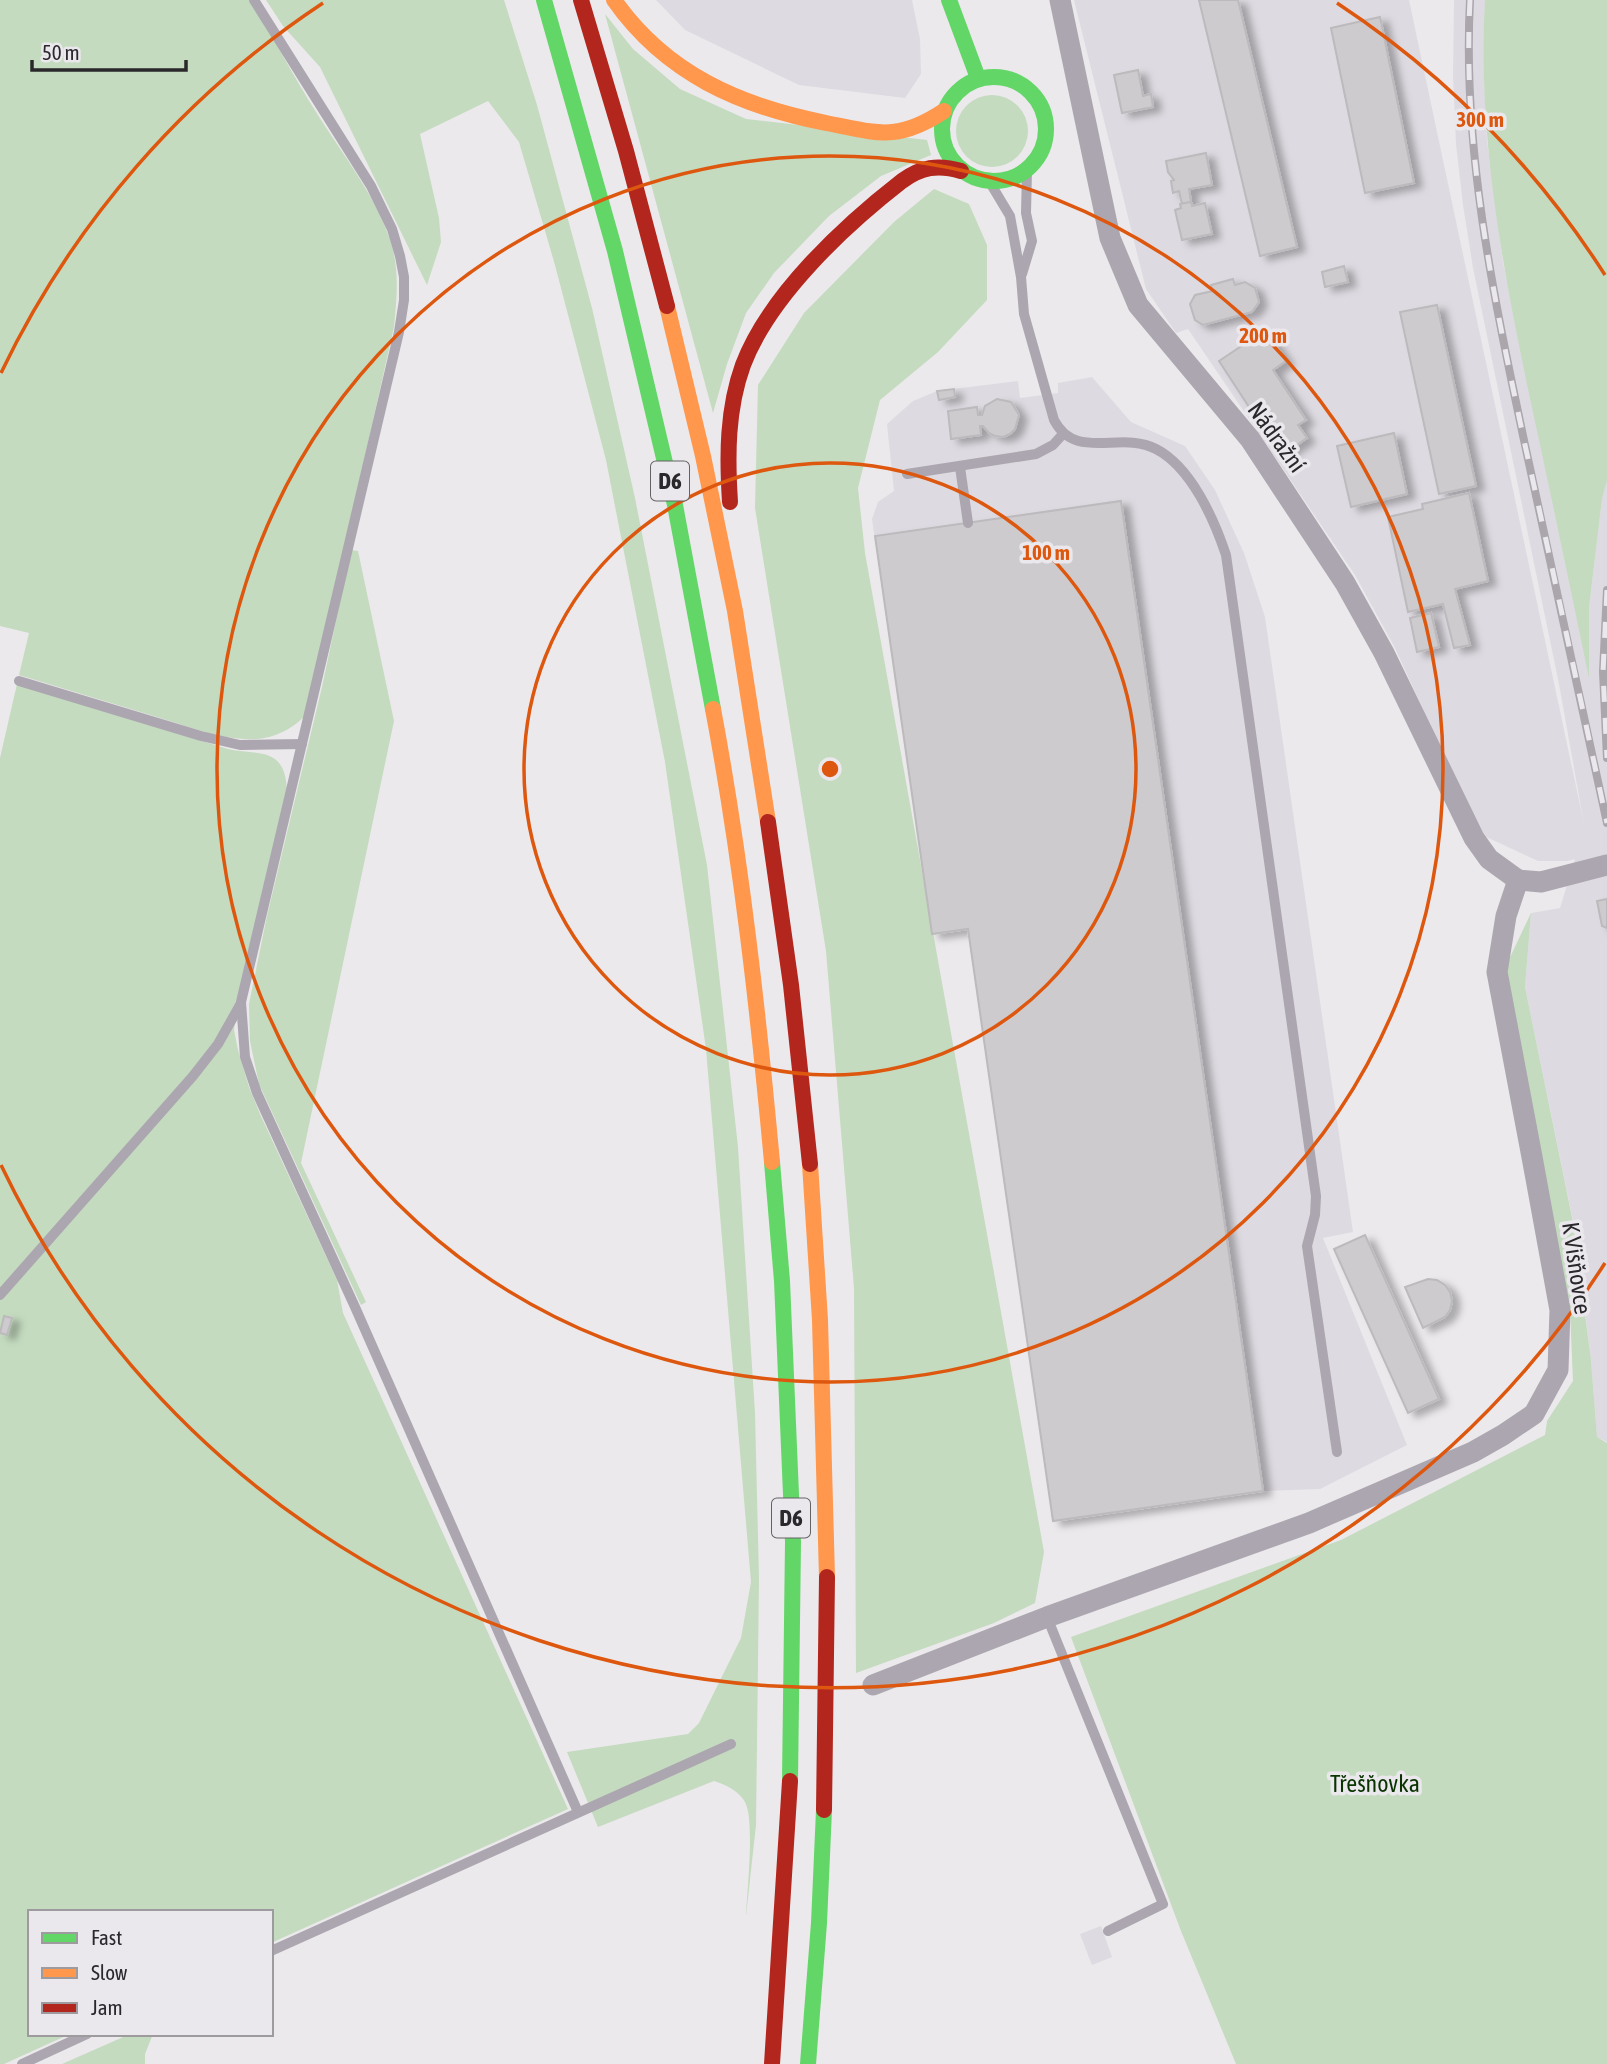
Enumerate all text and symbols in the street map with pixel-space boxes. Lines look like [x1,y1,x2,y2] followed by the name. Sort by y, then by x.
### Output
[32,28,186,72] scale bar
[42,40,80,64] text: 50 m
[1456,107,1504,131] text: 300 m
[1239,323,1287,347] text: 200 m
[1242,397,1312,477] street label: Nádražní
[651,461,689,500] road number: D6
[1022,540,1070,564] text: 100 m
[818,757,842,781] centre of rings
[1557,1220,1597,1316] street label: K Višňovce
[772,1498,810,1538] road number: D6
[1330,1770,1420,1797] park label: Třešňovka
[28,1910,273,2036] legend
[91,1925,122,1949] text: Fast
[91,1960,128,1984] text: Slow
[91,1995,123,2019] text: Jam

